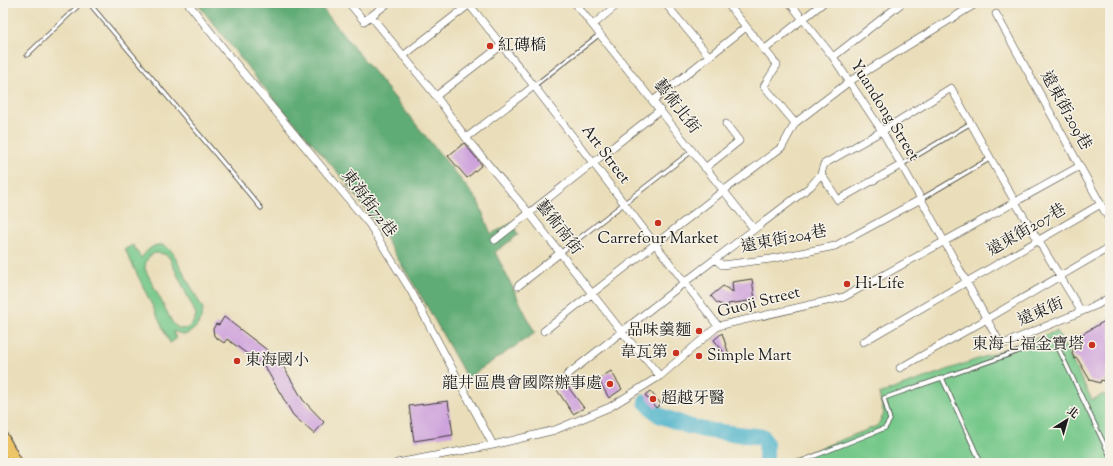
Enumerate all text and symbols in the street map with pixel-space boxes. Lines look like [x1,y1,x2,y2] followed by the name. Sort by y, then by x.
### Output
[498,35,546,58] place label: 紅磚橋
[485,41,495,51] marker: 紅磚橋
[844,56,925,167] street label: Yuandong Street
[1034,67,1096,155] street label: 遠東街209巷
[647,75,705,139] street label: 藝術北街
[575,121,635,190] street label: Art Street
[335,165,401,243] street label: 東海街72巷
[529,196,587,260] street label: 藝術南街
[983,199,1071,263] street label: 遠東街207巷
[653,218,663,228] marker: Carrefour Market
[739,220,829,260] street label: 遠東街204巷
[598,228,719,251] place label: Carrefour Market
[855,273,904,296] place label: Hi-Life
[842,279,852,289] marker: Hi-Life
[715,281,803,324] street label: Guoji Street
[1014,293,1068,333] street label: 遠東街
[627,320,691,343] place label: 品味羹麵
[694,326,704,336] marker: 品味羹麵
[972,334,1084,357] place label: 東海七福金寶塔
[1087,340,1097,350] marker: 東海七福金寶塔
[620,342,668,365] place label: 韋瓦第
[707,345,792,368] place label: Simple Mart
[671,348,681,358] marker: 韋瓦第
[245,350,309,373] place label: 東海國小
[694,351,704,361] marker: Simple Mart
[232,356,242,366] marker: 東海國小
[442,373,602,396] place label: 龍井區農會國際辦事處
[605,379,615,389] marker: 龍井區農會國際辦事處
[661,388,725,411] place label: 超越牙醫
[648,394,658,404] marker: 超越牙醫
[1047,400,1087,440] north arrow
[1063,403,1082,423] text: 北

